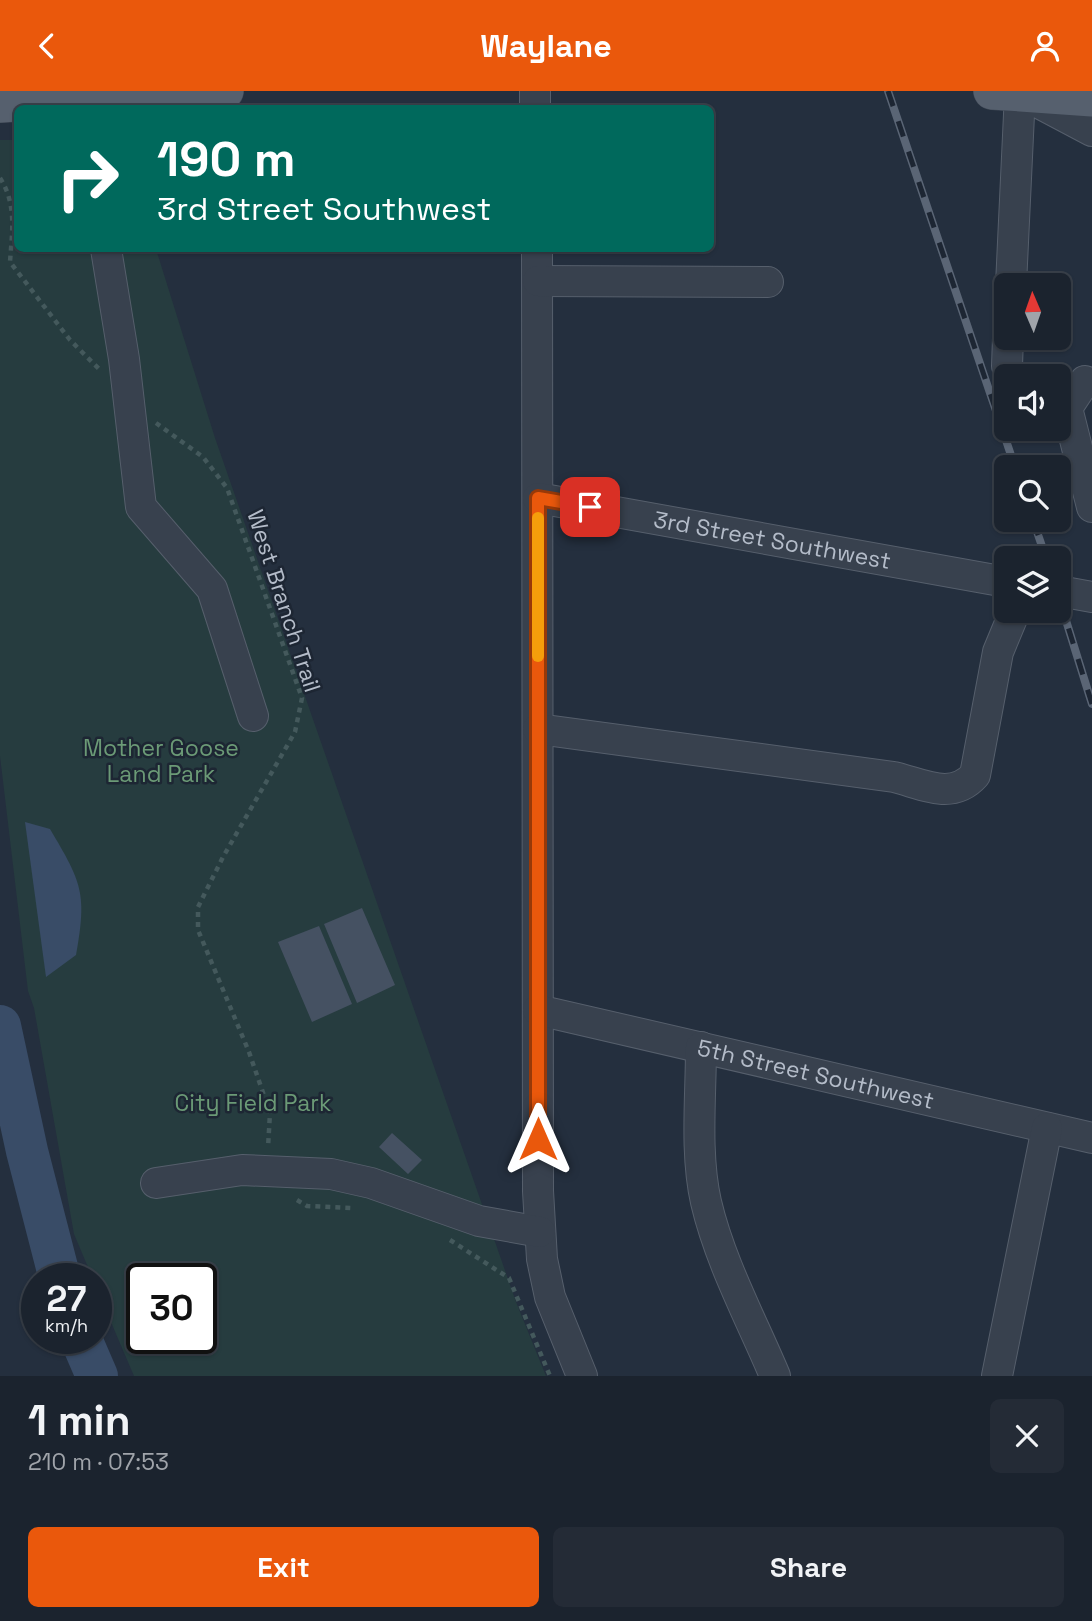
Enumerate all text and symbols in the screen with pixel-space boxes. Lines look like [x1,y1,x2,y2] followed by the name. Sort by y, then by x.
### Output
[480,26,612,66] text: Waylane
[28,27,66,65] icon: back
[1026,27,1064,65] icon: person
[157,128,295,190] text: 190 m
[42,133,133,224] icon: right
[157,189,491,229] text: 3rd Street Southwest
[994,273,1071,350] north arrow
[994,273,1071,623] map controls
[994,364,1071,441] button: sound
[994,455,1071,532] button: search
[560,477,620,537] pin
[571,488,609,526] icon: arrive
[651,504,893,576] street label: 3rd Street Southwest
[240,506,328,696] street label: West Branch Trail
[994,546,1071,623] button: layers
[83,733,239,789] park label: Mother Goose Land Park
[694,1032,937,1116] street label: 5th Street Southwest
[175,1088,331,1118] park label: City Field Park
[501,1102,575,1176] position arrow
[126,1263,217,1354] speed limit sign: 30
[47,1277,86,1321] text: 27
[45,1314,88,1337] text: km/h
[28,1394,131,1447] text: 1 min
[990,1399,1064,1473] button: close
[28,1447,169,1477] text: 210 m · 07:53
[28,1527,539,1607] button: Exit
[553,1527,1064,1607] button: Share

